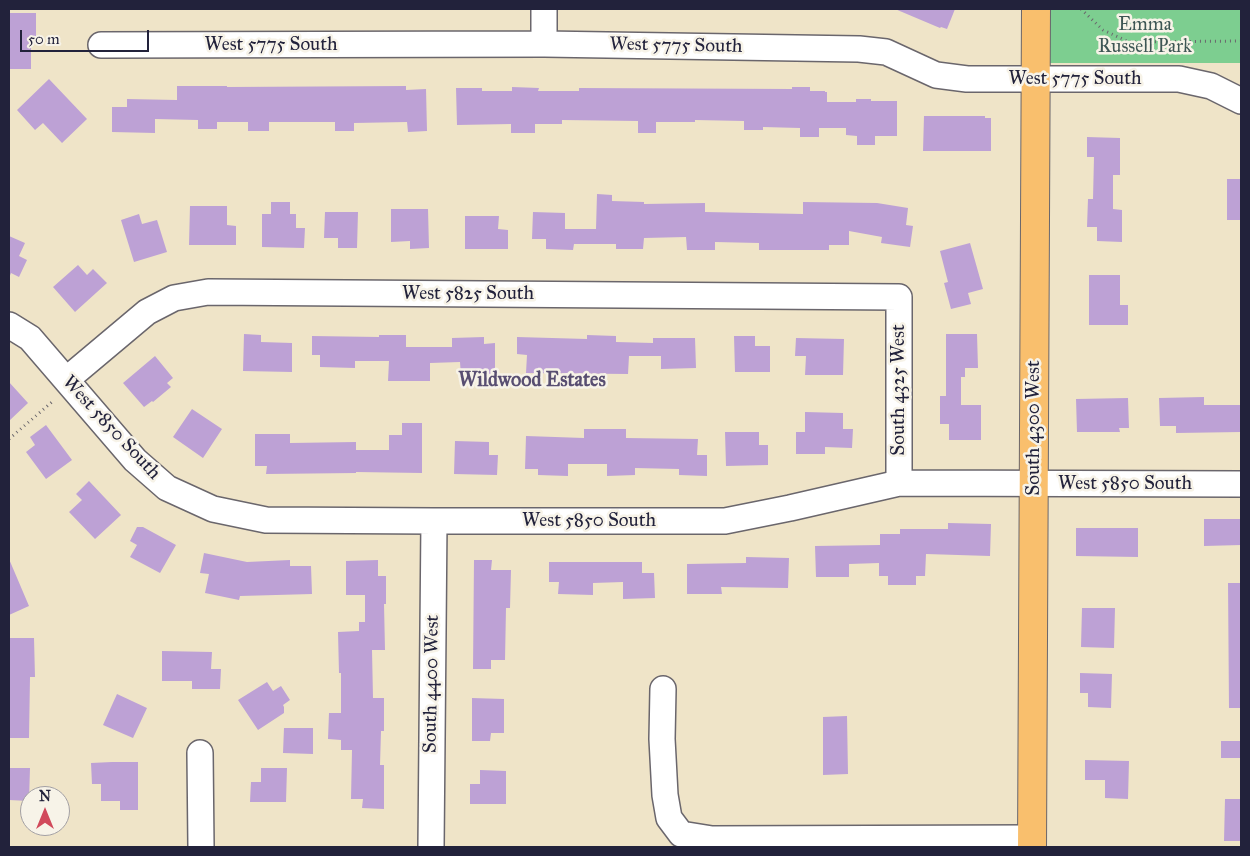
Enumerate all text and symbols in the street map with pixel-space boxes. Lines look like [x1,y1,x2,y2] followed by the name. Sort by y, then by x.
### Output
[1098,14,1192,58] park label: Emma Russell Park
[22,20,151,52] scale bar
[28,30,60,48] text: 50 m
[609,33,743,59] street label: West 5775 South
[204,34,338,56] street label: West 5775 South
[1008,68,1142,90] street label: West 5775 South
[402,283,534,305] street label: West 5825 South
[888,324,910,456] street label: South 4325 West
[1023,360,1045,496] street label: South 4300 West
[458,369,606,393] district label: Wildwood Estates
[57,371,165,485] street label: West 5850 South
[1058,473,1192,495] street label: West 5850 South
[522,510,656,532] street label: West 5850 South
[419,615,445,753] street label: South 4400 West
[20,786,70,836] north arrow
[39,788,51,805] text: N

